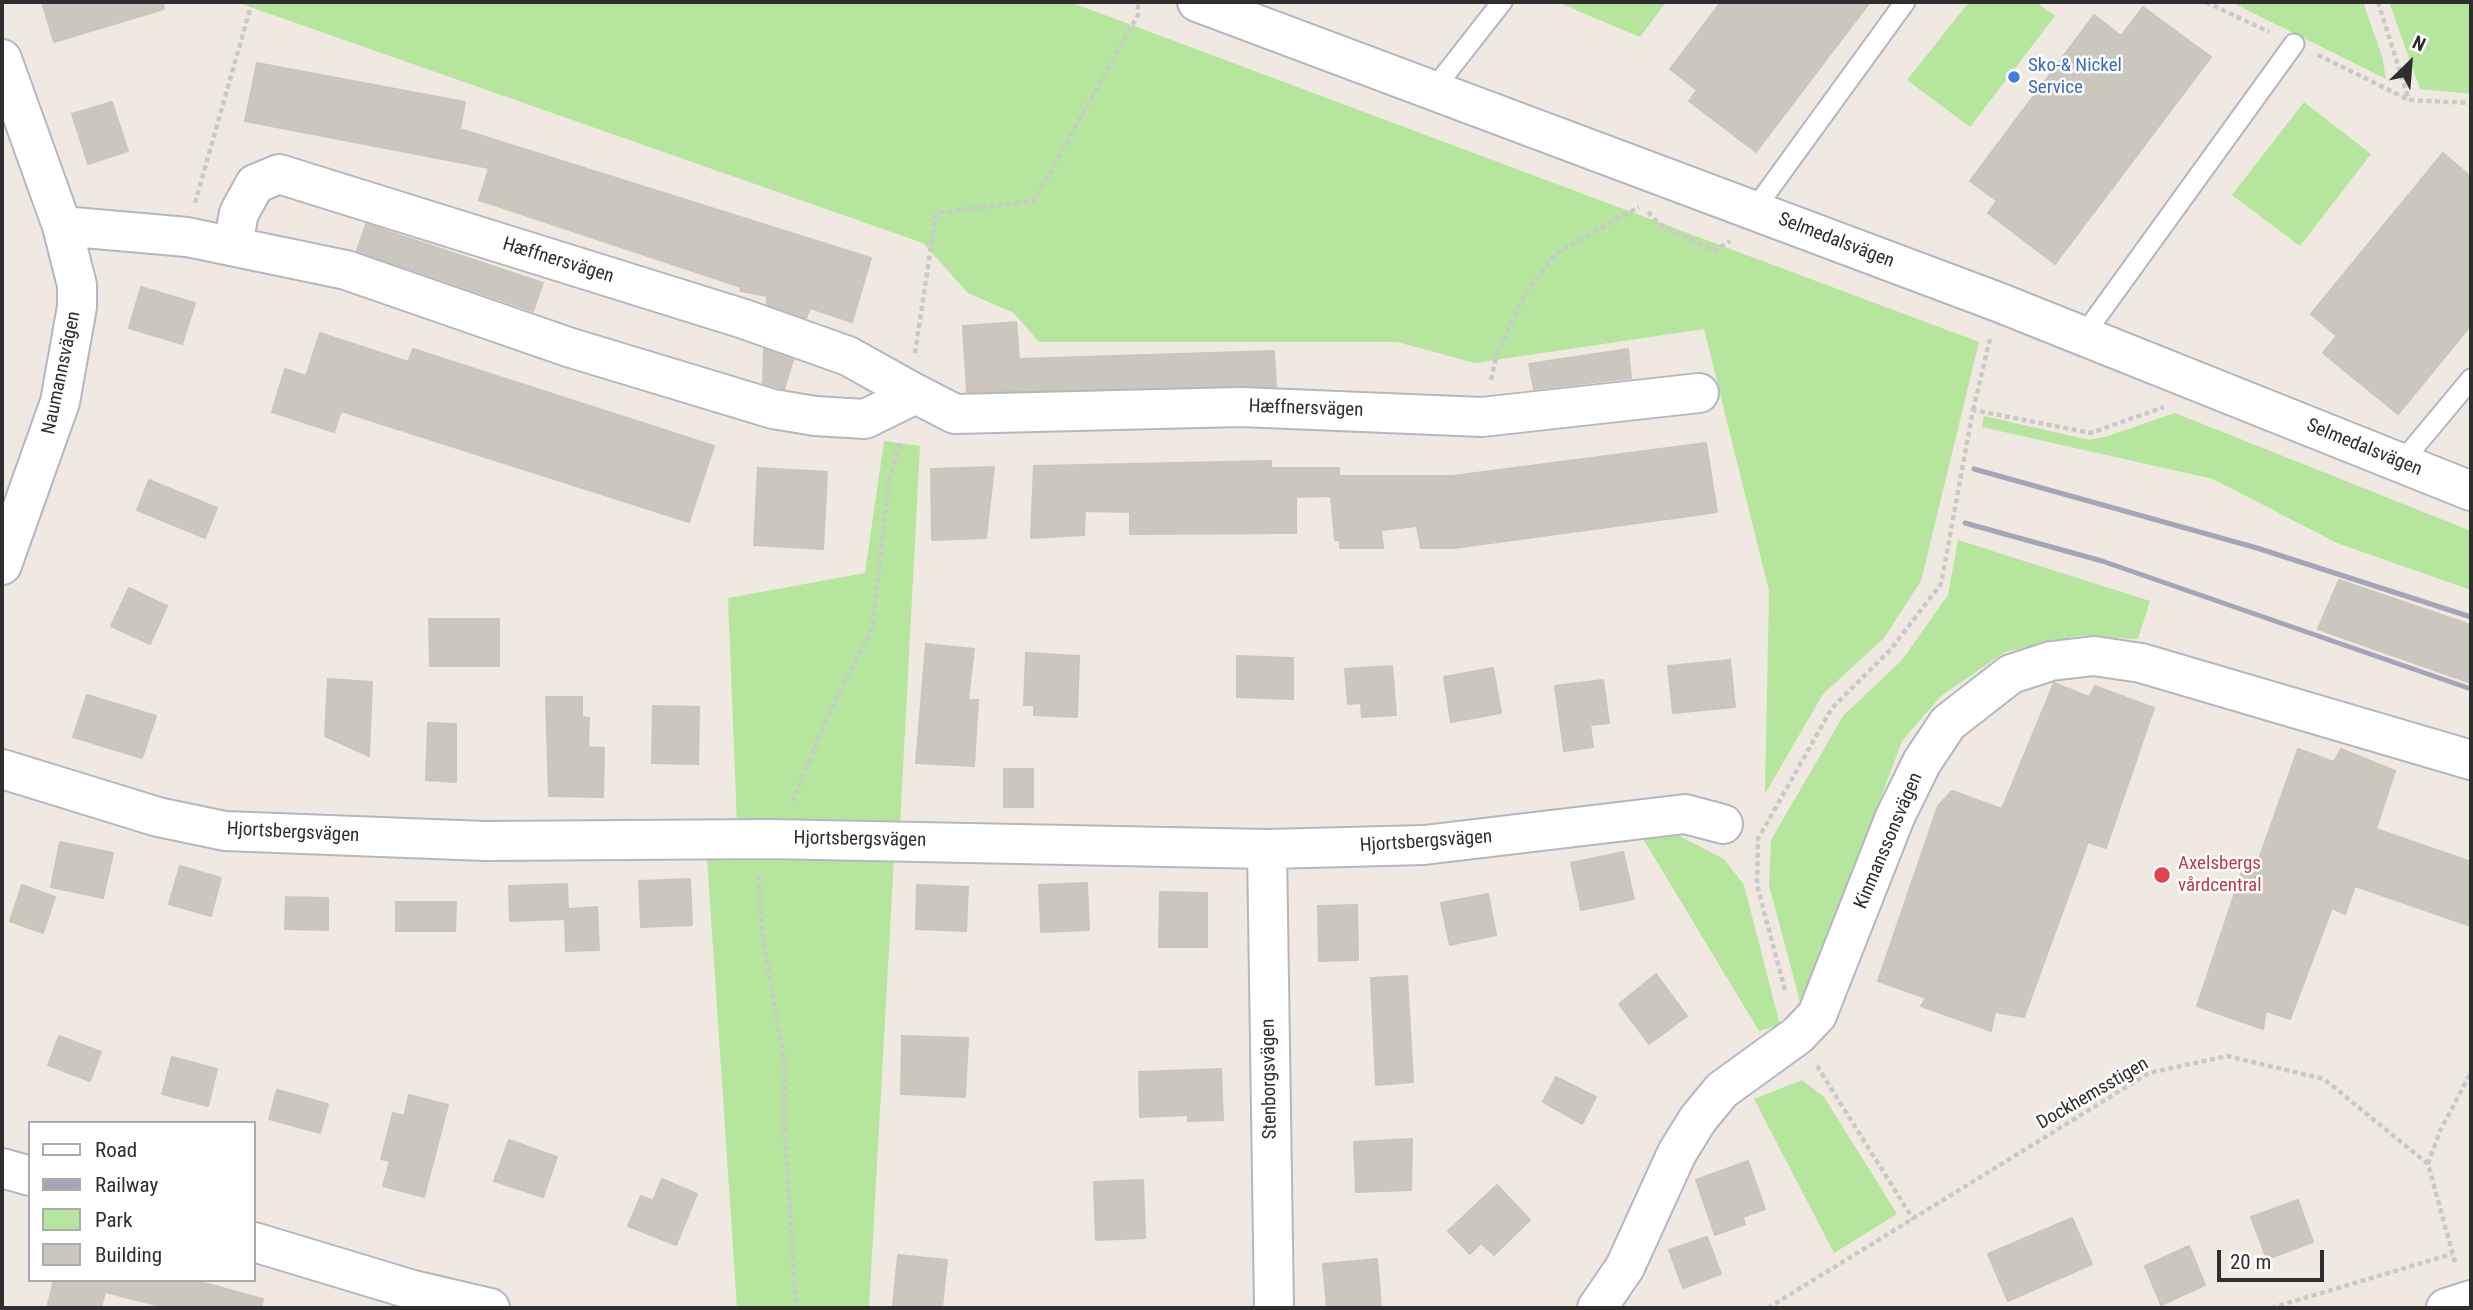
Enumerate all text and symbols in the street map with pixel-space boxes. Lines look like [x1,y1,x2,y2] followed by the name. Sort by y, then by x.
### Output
[2375,28,2445,98] north arrow
[2409,31,2429,56] text: N
[2028,55,2122,99] place label: Sko-& Nickel Service
[2006,69,2022,85] marker: Sko-& Nickel Service
[1775,208,1897,274] street label: Selmedalsvägen
[500,233,616,289] street label: Hæffnersvägen
[38,309,86,437] street label: Naumannsvägen
[1248,396,1364,422] street label: Hæffnersvägen
[2303,414,2425,482] street label: Selmedalsvägen
[1850,769,1928,913] street label: Kinmanssonsvägen
[226,818,360,848] street label: Hjortsbergsvägen
[1359,826,1493,858] street label: Hjortsbergsvägen
[794,827,926,853] street label: Hjortsbergsvägen
[2178,853,2262,897] place label: Axelsbergs vårdcentral
[2152,865,2172,885] marker: Axelsbergs vårdcentral
[1258,1018,1282,1140] street label: Stenborgsvägen
[2033,1053,2153,1135] street label: Dockhemsstigen
[28,1121,256,1282] legend
[95,1138,137,1162] text: Road
[95,1173,158,1197] text: Railway
[95,1208,132,1232] text: Park
[2221,1236,2328,1280] scale bar
[95,1243,162,1267] text: Building
[2230,1250,2271,1274] text: 20 m

